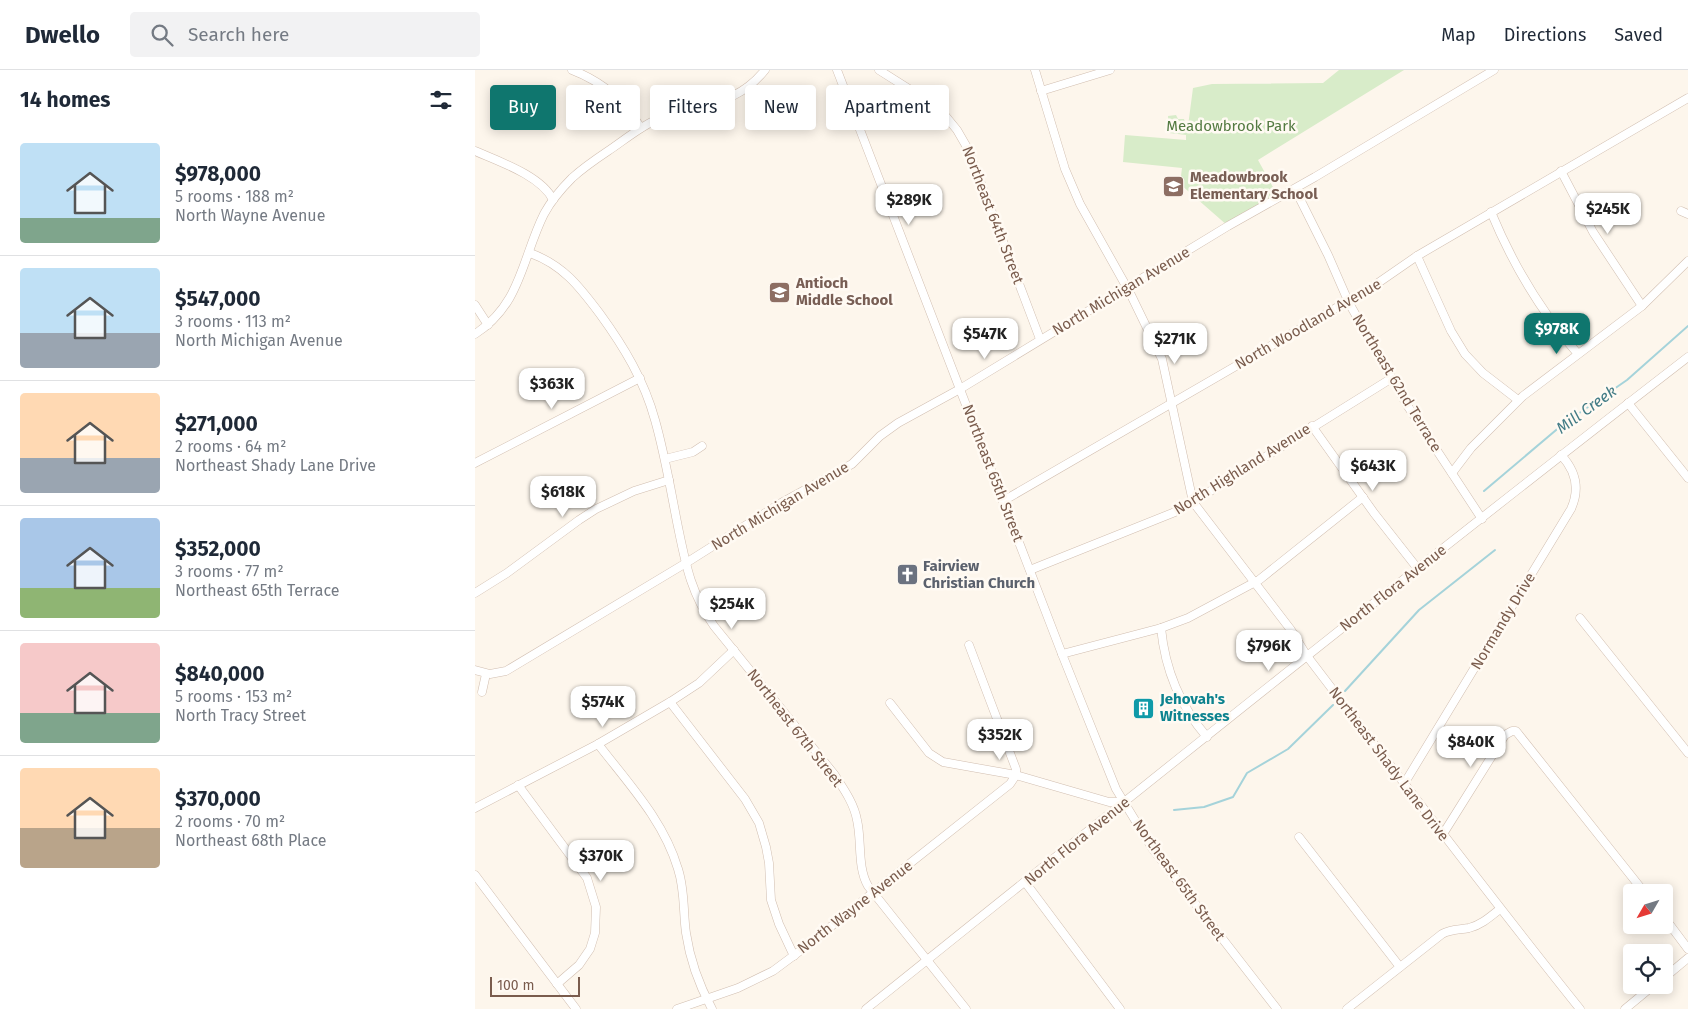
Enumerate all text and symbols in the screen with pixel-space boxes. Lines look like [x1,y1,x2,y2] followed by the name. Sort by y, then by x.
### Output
[130,12,480,57] search box
[25,21,100,49] text: Dwello
[148,21,176,49] icon: search
[188,23,289,46] text: Search here
[1441,24,1476,46] text: Map
[1504,24,1586,46] text: Directions
[1614,24,1663,46] text: Saved
[490,85,556,130] chip: Buy
[566,85,640,130] chip: Rent
[650,85,735,130] chip: Filters
[745,85,816,130] chip: New
[826,85,949,130] chip: Apartment
[427,86,455,114] icon: filters
[20,87,110,113] text: 14 homes
[1166,117,1296,135] park label: Meadowbrook Park
[958,143,1028,287] street label: Northeast 64th Street
[175,161,261,187] text: $978,000
[60,163,120,223] icon: home
[1190,168,1318,203] place label: Meadowbrook Elementary School
[1162,174,1186,198] school or university icon: Meadowbrook Elementary School
[874,184,944,226] pin: $289K
[175,187,294,206] text: 5 rooms · 188 m²
[886,190,932,209] text: $289K
[1573,192,1643,235] pin: $245K
[1586,199,1630,218] text: $245K
[175,206,325,225] text: North Wayne Avenue
[1049,243,1193,339] street label: North Michigan Avenue
[795,274,893,309] place label: Antioch Middle School
[1232,275,1384,373] street label: North Woodland Avenue
[768,280,792,304] school or university icon: Antioch Middle School
[175,286,261,312] text: $547,000
[60,288,120,348] icon: home
[1349,311,1445,455] street label: Northeast 62nd Terrace
[175,312,291,331] text: 3 rooms · 113 m²
[1522,312,1592,355] pin: $978K
[950,318,1020,360] pin: $547K
[1535,319,1579,338] text: $978K
[1140,322,1210,365] pin: $271K
[963,324,1007,343] text: $547K
[1154,329,1196,348] text: $271K
[175,331,343,350] text: North Michigan Avenue
[517,368,587,410] pin: $363K
[530,374,574,393] text: $363K
[1553,381,1620,438] water label: Mill Creek
[959,402,1028,545] street label: Northeast 65th Street
[175,411,258,437] text: $271,000
[60,413,120,473] icon: home
[1170,420,1314,518] street label: North Highland Avenue
[175,437,286,456] text: 2 rooms · 64 m²
[1338,450,1408,492] pin: $643K
[175,456,376,475] text: Northeast Shady Lane Drive
[1350,456,1396,475] text: $643K
[708,458,852,554] street label: North Michigan Avenue
[528,476,598,518] pin: $618K
[541,482,585,501] text: $618K
[175,536,261,562] text: $352,000
[60,538,120,598] icon: home
[1336,541,1450,635] street label: North Flora Avenue
[923,557,1035,592] place label: Fairview Christian Church
[175,562,284,581] text: 3 rooms · 77 m²
[895,563,919,587] church icon: Fairview Christian Church
[1467,569,1539,673] street label: Normandy Drive
[175,581,340,600] text: Northeast 65th Terrace
[697,588,767,630] pin: $254K
[710,594,754,613] text: $254K
[1234,630,1304,672] pin: $796K
[1247,636,1291,655] text: $796K
[175,661,264,687] text: $840,000
[60,663,120,723] icon: home
[743,665,847,791] street label: Northeast 67th Street
[1325,683,1453,845] street label: Northeast Shady Lane Drive
[568,686,638,728] pin: $574K
[175,687,292,706] text: 5 rooms · 153 m²
[1159,690,1230,725] place label: Jehovah's Witnesses
[582,692,624,711] text: $574K
[1132,696,1156,720] building icon: Jehovah's Witnesses
[175,706,306,725] text: North Tracy Street
[965,718,1035,761] pin: $352K
[978,725,1022,744] text: $352K
[1436,726,1506,768] pin: $840K
[1448,732,1494,751] text: $840K
[175,786,261,812] text: $370,000
[60,788,120,848] icon: home
[1021,793,1133,889] street label: North Flora Avenue
[175,812,285,831] text: 2 rooms · 70 m²
[1129,816,1229,945] street label: Northeast 65th Street
[175,831,326,850] text: Northeast 68th Place
[566,840,636,882] pin: $370K
[579,846,623,865] text: $370K
[794,857,916,957] street label: North Wayne Avenue
[1623,884,1673,934] north arrow
[1623,884,1673,994] map controls
[1623,944,1673,994] button: locate
[490,974,580,997] scale bar
[497,977,534,994] text: 100 m

